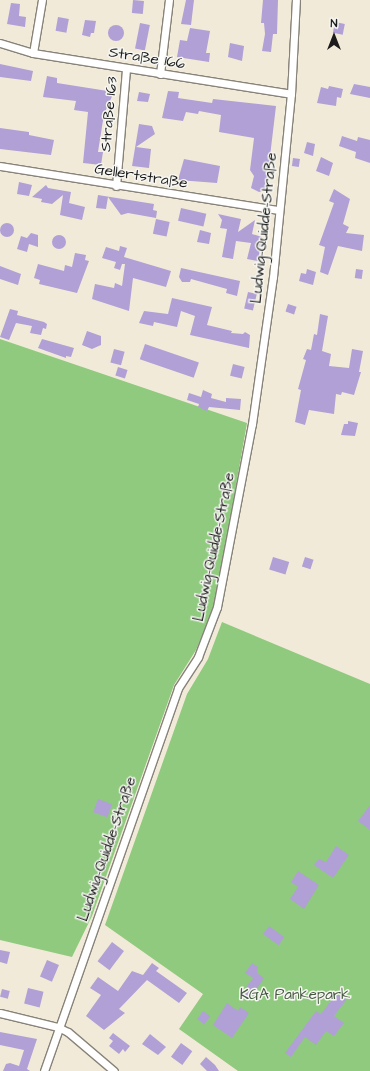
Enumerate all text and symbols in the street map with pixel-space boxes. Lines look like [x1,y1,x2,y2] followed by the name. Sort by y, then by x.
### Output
[314,16,354,56] north arrow
[331,16,337,31] text: N
[108,43,186,73] street label: Straße 166
[97,76,121,152] street label: Straße 163
[247,152,281,304] street label: Ludwig-Quidde-Straße
[93,160,189,192] street label: Gellertstraße
[189,471,239,623] street label: Ludwig-Quidde-Straße
[74,774,140,924] street label: Ludwig-Quidde-Straße
[240,986,350,1004] park label: KGA Pankepark

